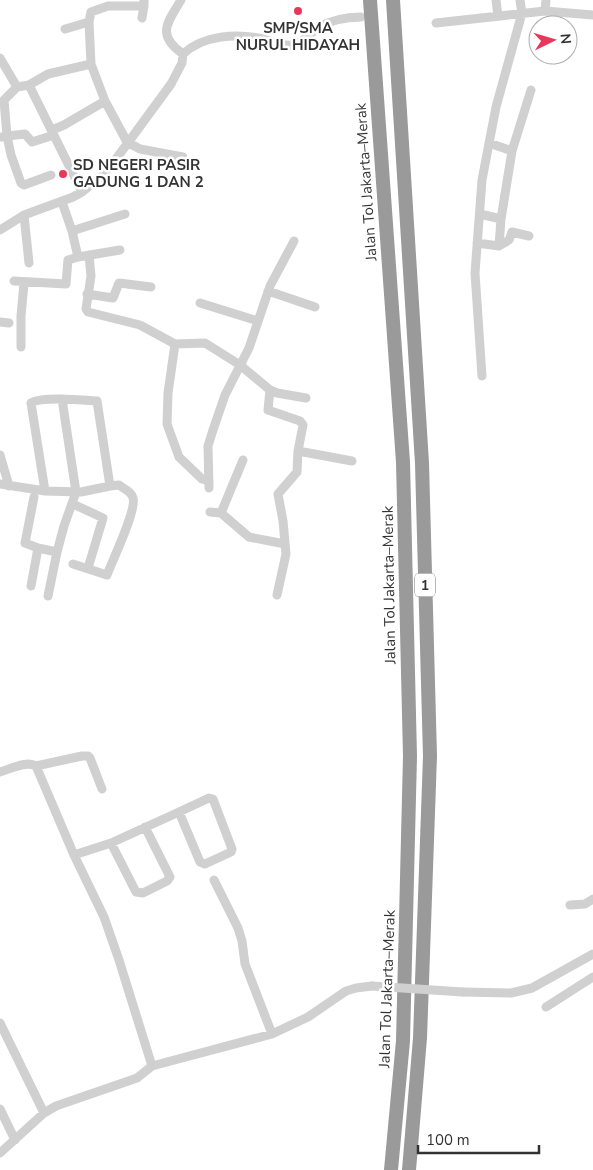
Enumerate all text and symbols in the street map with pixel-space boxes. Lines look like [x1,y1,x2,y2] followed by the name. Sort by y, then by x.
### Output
[292,5,304,17] marker: SMP/SMA NURUL HIDAYAH
[528,15,578,65] north arrow
[236,18,360,55] place label: SMP/SMA NURUL HIDAYAH
[556,33,575,45] text: N
[350,102,382,263] street label: Jalan Tol Jakarta–Merak
[73,155,204,192] place label: SD NEGERI PASIR GADUNG 1 DAN 2
[57,168,69,180] marker: SD NEGERI PASIR GADUNG 1 DAN 2
[378,505,400,665] street label: Jalan Tol Jakarta–Merak
[415,574,435,596] road number: 1
[374,909,400,1069] street label: Jalan Tol Jakarta–Merak
[418,1122,539,1154] scale bar
[426,1130,470,1150] text: 100 m

